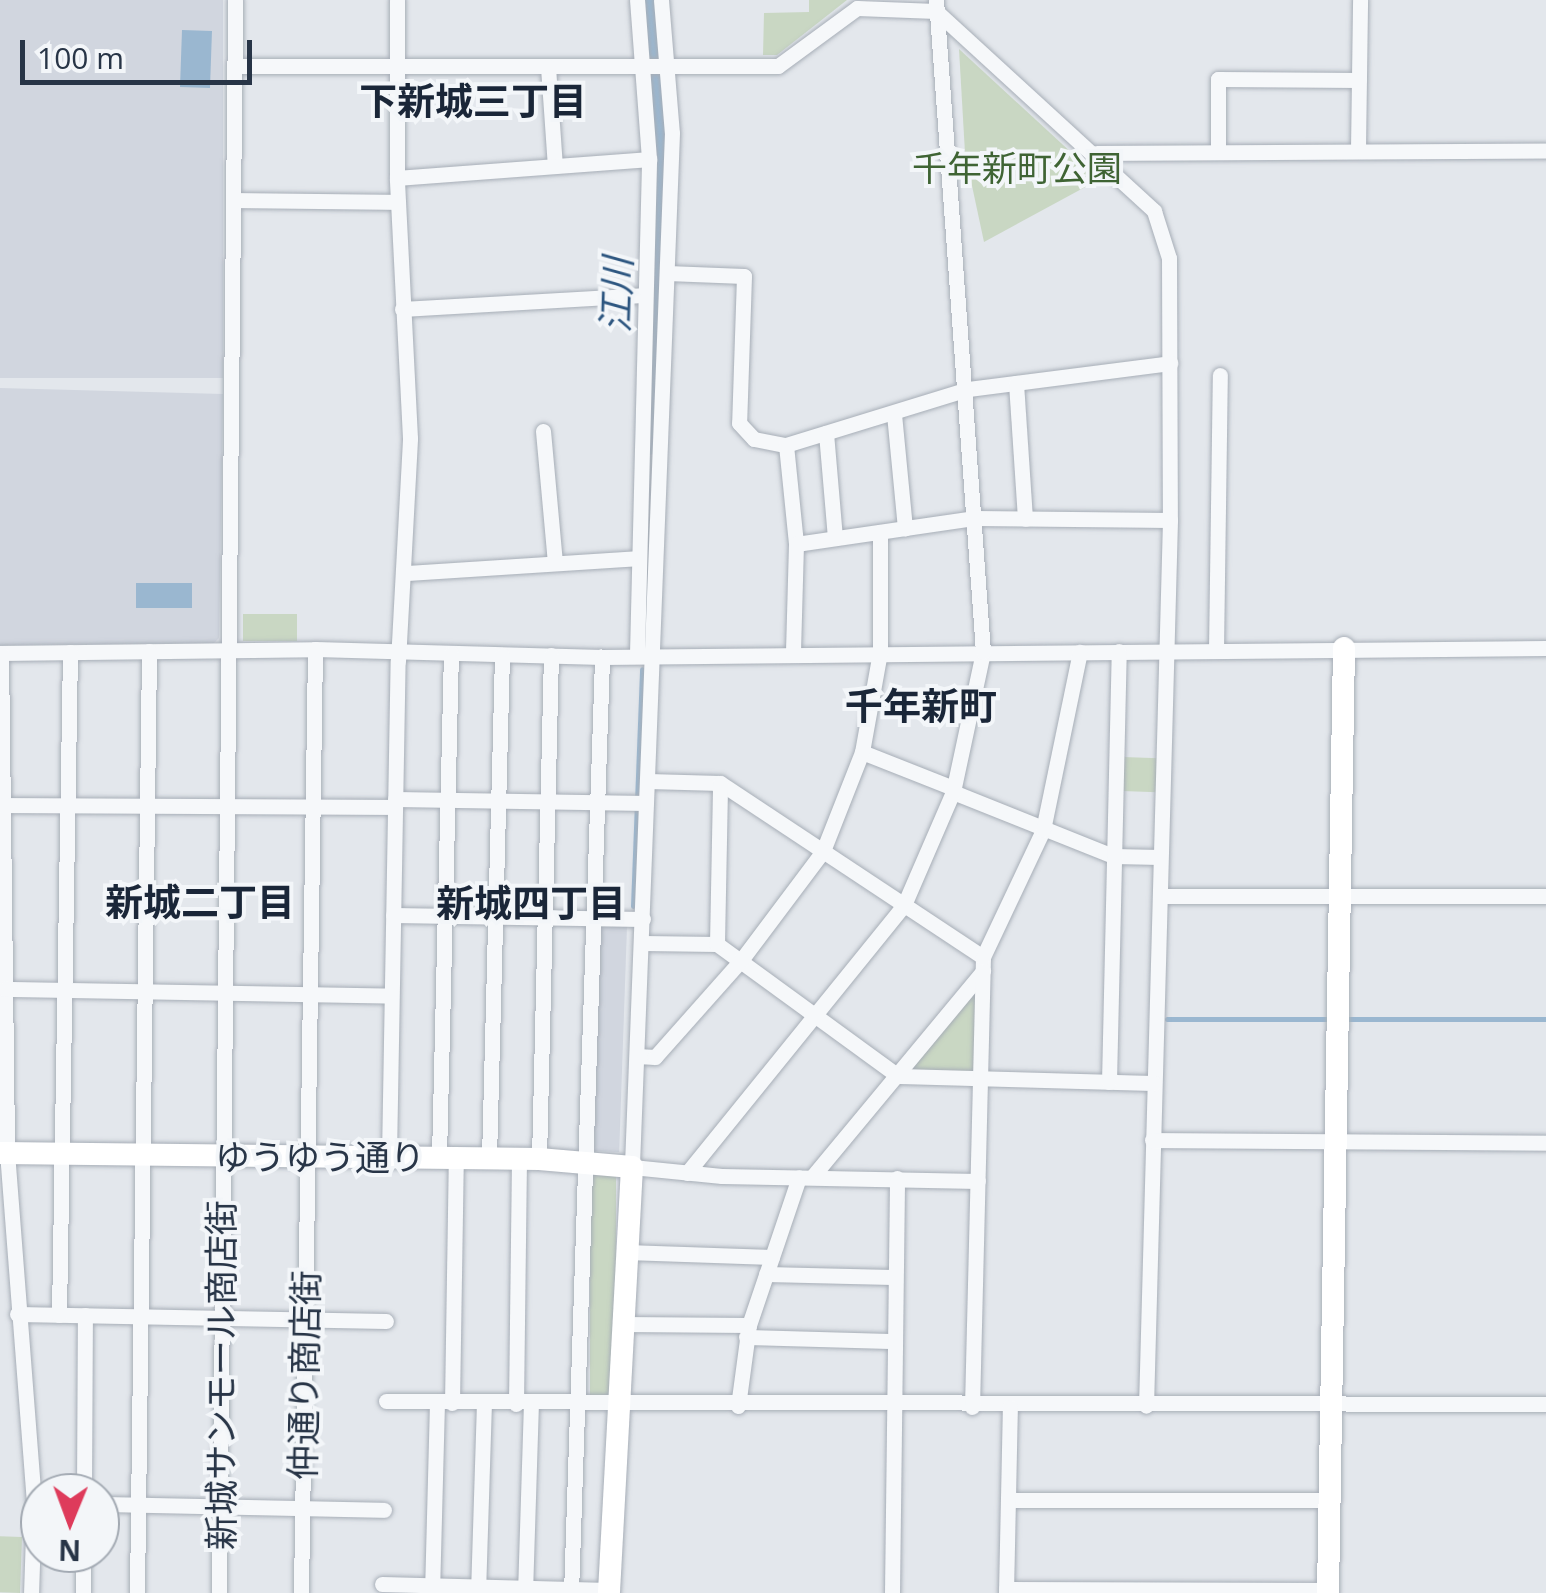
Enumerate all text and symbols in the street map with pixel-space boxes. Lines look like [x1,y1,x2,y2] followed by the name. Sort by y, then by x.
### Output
[25,20,258,82] scale bar
[37,37,124,78] text: 100 m
[359,78,587,124] district label: 下新城三丁目
[912,147,1122,189] park label: 千年新町公園
[592,256,640,334] water label: 江川
[845,683,997,729] district label: 千年新町
[105,879,295,925] district label: 新城二丁目
[436,880,626,926] district label: 新城四丁目
[215,1136,425,1178] street label: ゆうゆう通り
[200,1200,242,1550] street label: 新城サンモール商店街
[281,1270,327,1480] street label: 仲通り商店街
[20,1473,120,1573] north arrow
[58,1532,81,1570] text: N

